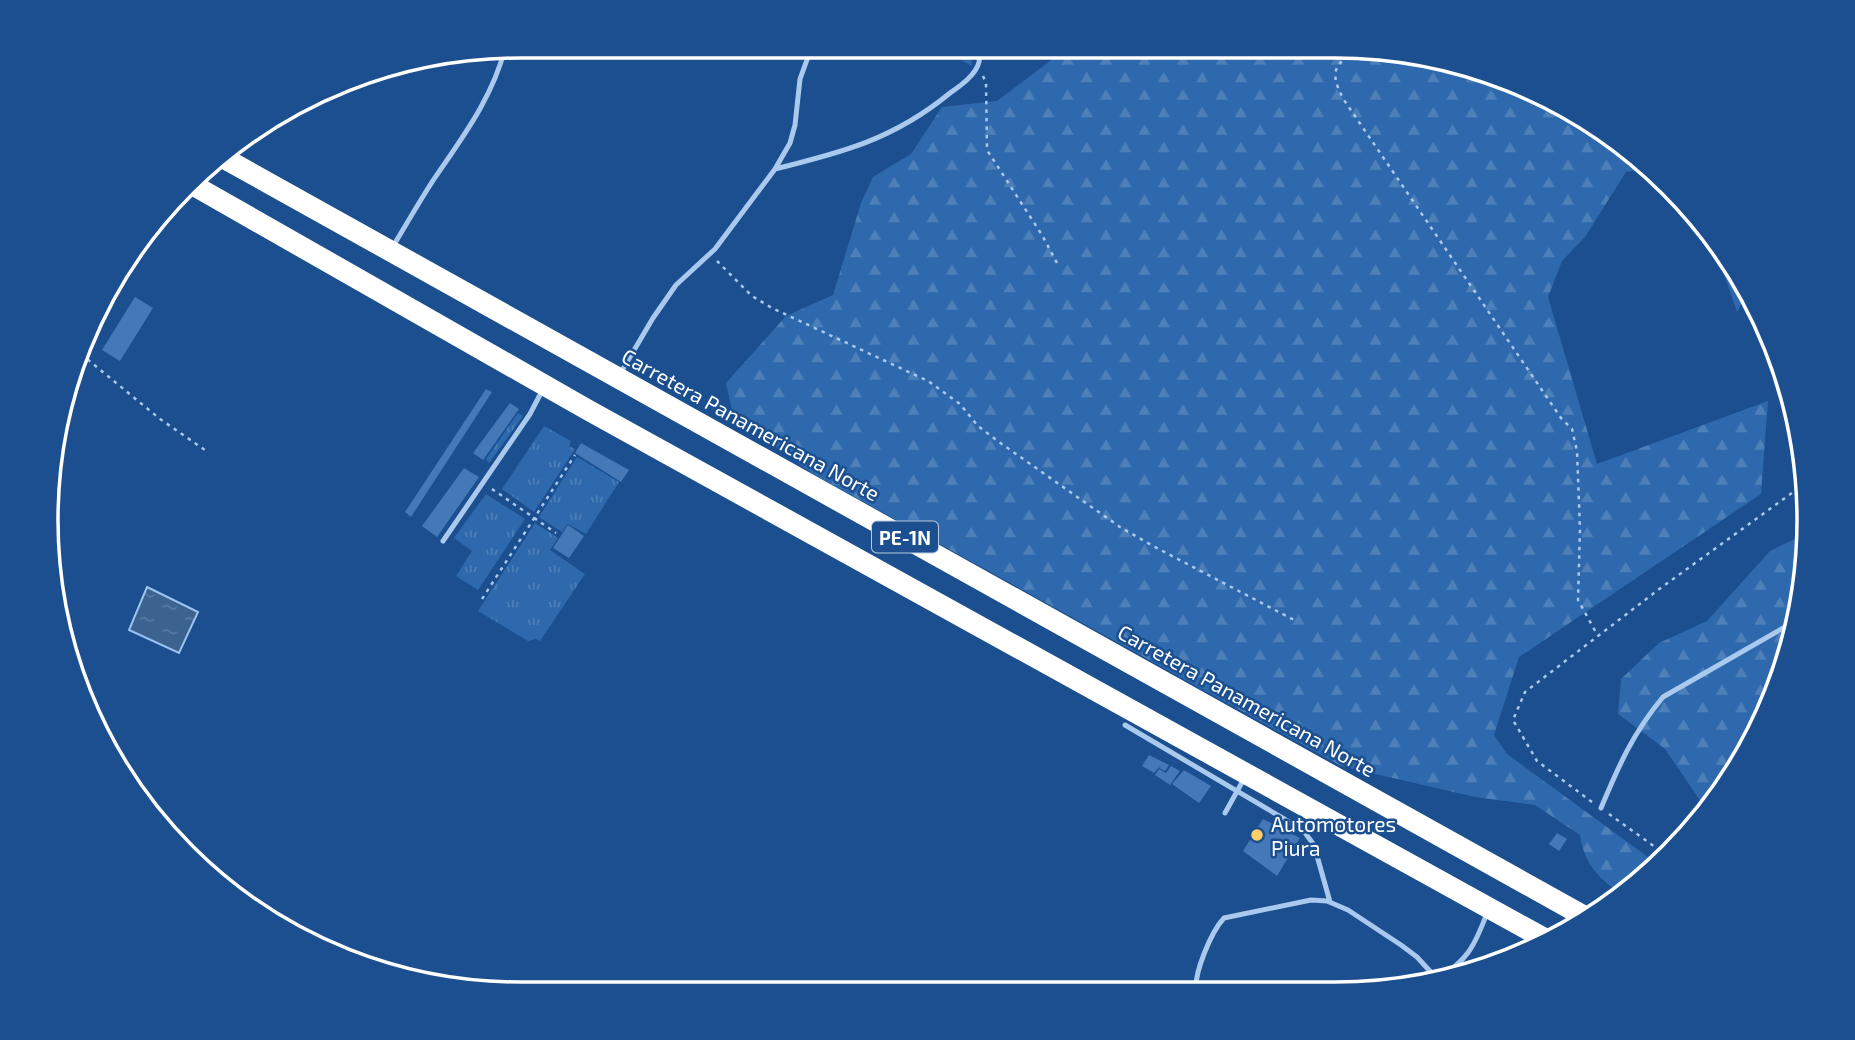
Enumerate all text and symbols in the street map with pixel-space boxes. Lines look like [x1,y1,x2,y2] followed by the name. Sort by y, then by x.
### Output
[618,343,884,505] street label: Carretera Panamericana Norte
[872,522,938,552] road number: PE-1N
[1114,619,1380,781] street label: Carretera Panamericana Norte
[1271,811,1396,860] place label: Automotores Piura
[1249,827,1265,843] marker: Automotores Piura

